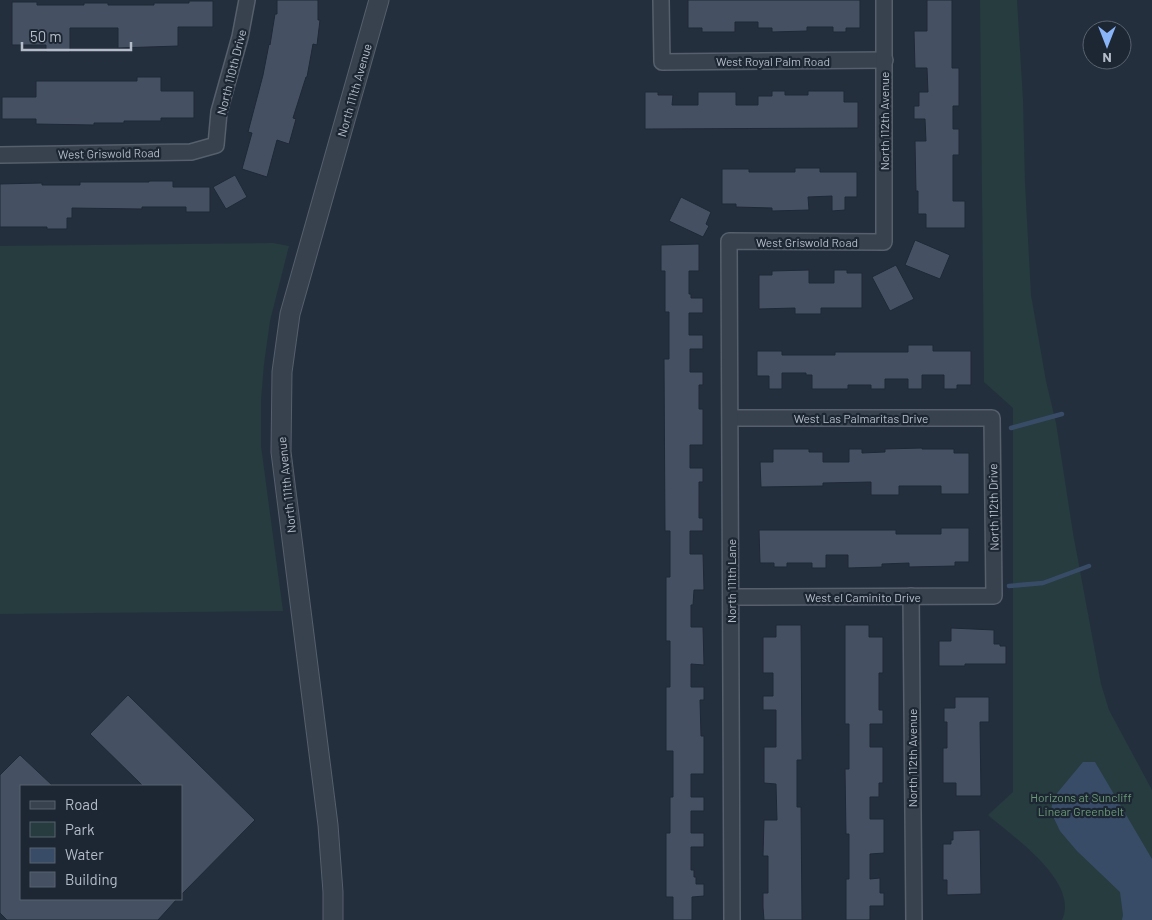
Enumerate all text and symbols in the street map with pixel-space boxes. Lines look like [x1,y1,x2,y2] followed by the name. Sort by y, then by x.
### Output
[22,20,131,52] scale bar
[1082,20,1132,70] north arrow
[30,27,62,45] text: 50 m
[214,28,248,116] street label: North 110th Drive
[334,42,374,138] street label: North 111th Avenue
[1102,50,1112,67] text: N
[716,54,830,68] street label: West Royal Palm Road
[877,72,891,170] street label: North 112th Avenue
[58,145,160,161] street label: West Griswold Road
[756,235,858,249] street label: West Griswold Road
[794,411,928,425] street label: West Las Palmaritas Drive
[274,436,298,534] street label: North 111th Avenue
[985,463,1001,551] street label: North 112th Drive
[724,539,738,623] street label: North 111th Lane
[805,590,921,604] street label: West el Caminito Drive
[905,709,919,807] street label: North 112th Avenue
[20,785,182,900] legend
[1030,790,1132,818] park label: Horizons at Suncliff Linear Greenbelt
[65,795,98,813] text: Road
[65,820,95,838] text: Park
[65,845,104,863] text: Water
[65,870,118,888] text: Building

